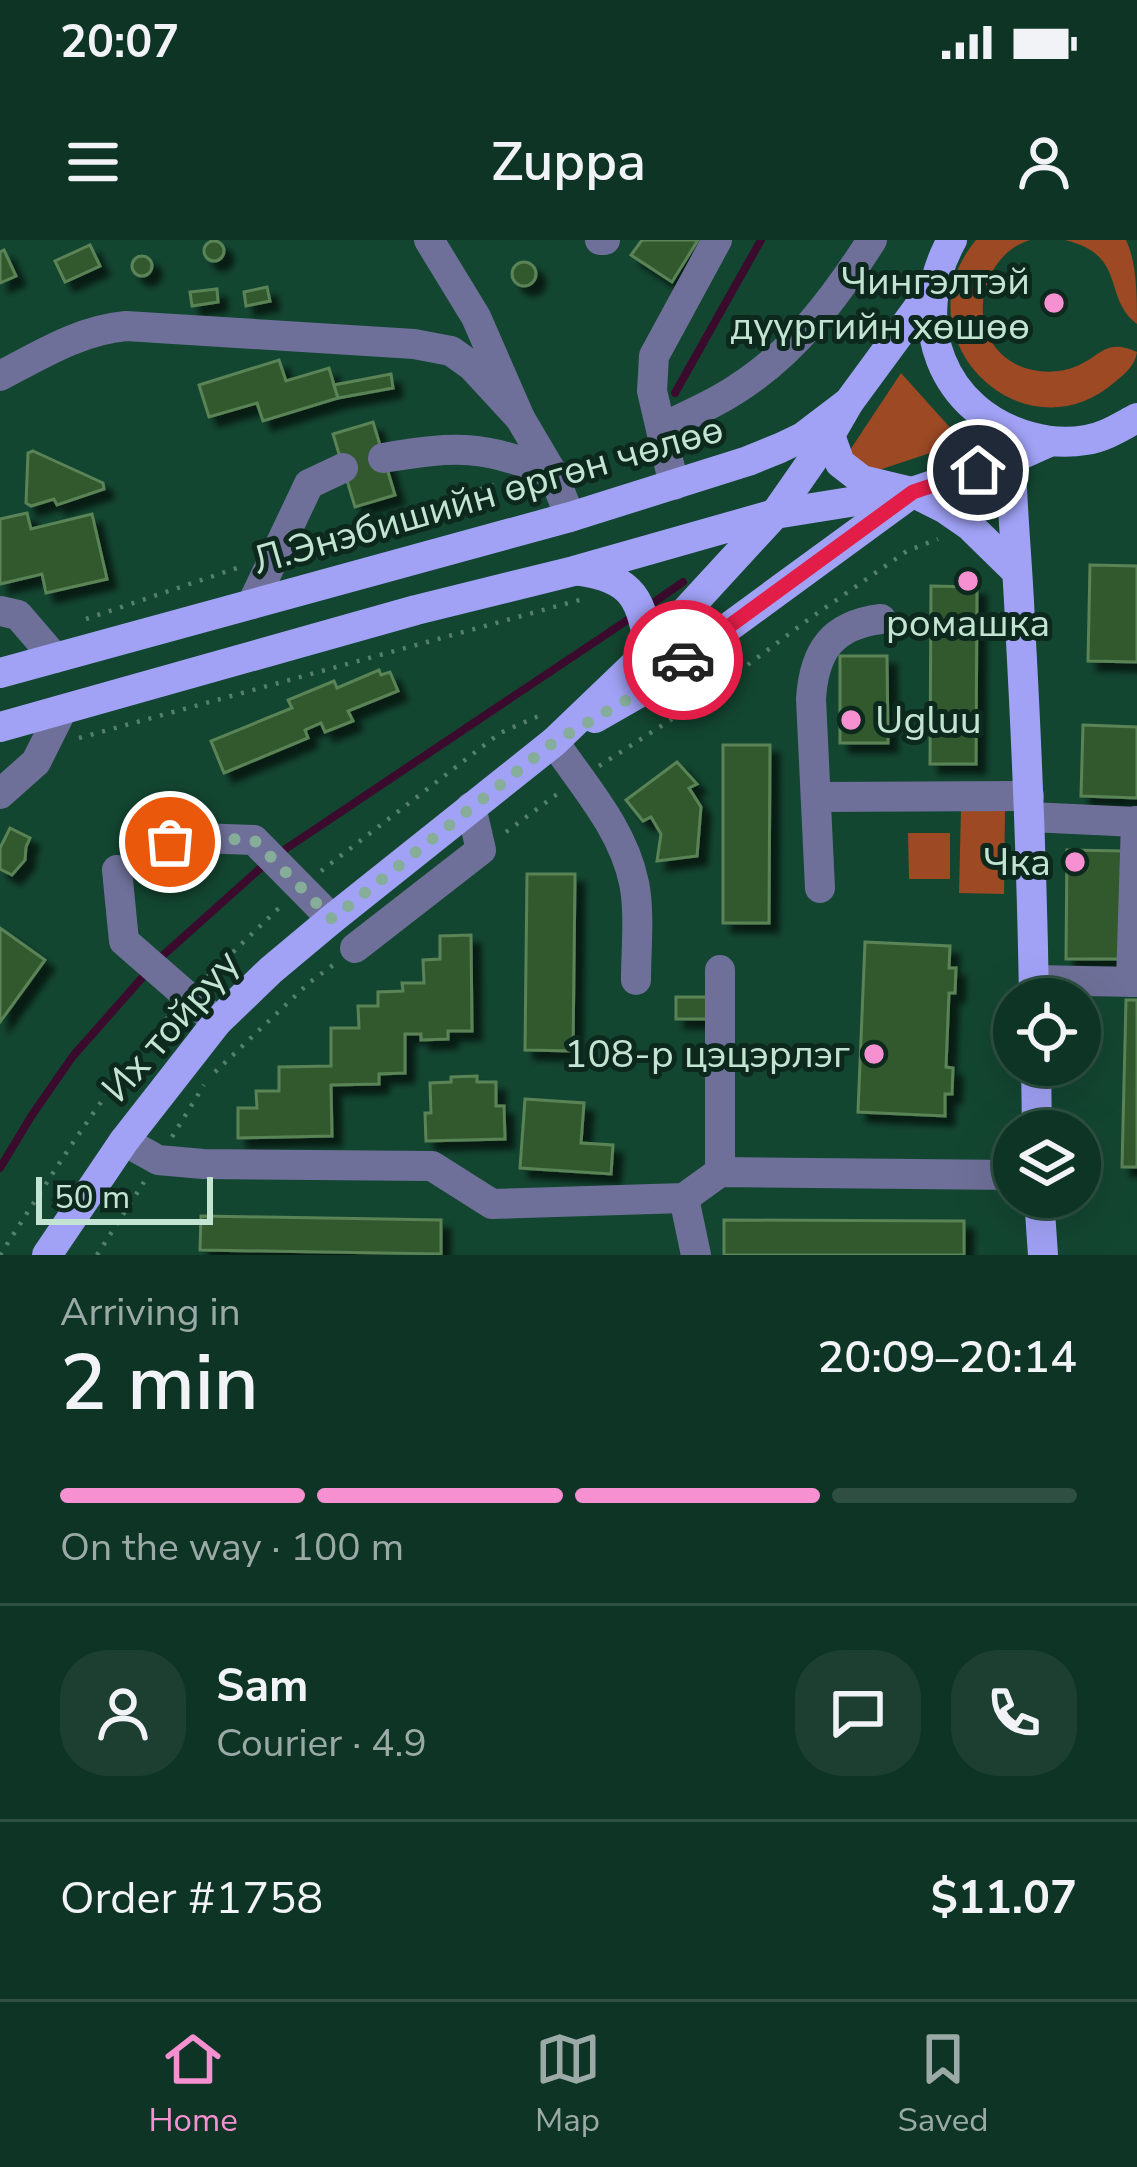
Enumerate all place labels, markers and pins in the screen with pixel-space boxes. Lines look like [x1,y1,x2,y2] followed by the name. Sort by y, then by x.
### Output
[730,255,1030,353] place label: Чингэлтэй дүүргийн хөшөө
[1041,290,1067,316] marker: Чингэлтэй дүүргийн хөшөө
[927,419,1029,521] pin
[955,568,981,594] marker: ромашка
[886,597,1050,650] place label: ромашка
[875,694,982,747] place label: Ugluu
[838,707,864,733] marker: Ugluu
[119,791,221,893] pin
[983,836,1051,889] place label: Чка
[1062,849,1088,875] marker: Чка
[564,1028,850,1081] place label: 108-р цэцэрлэг
[861,1041,887,1067] marker: 108-р цэцэрлэг

